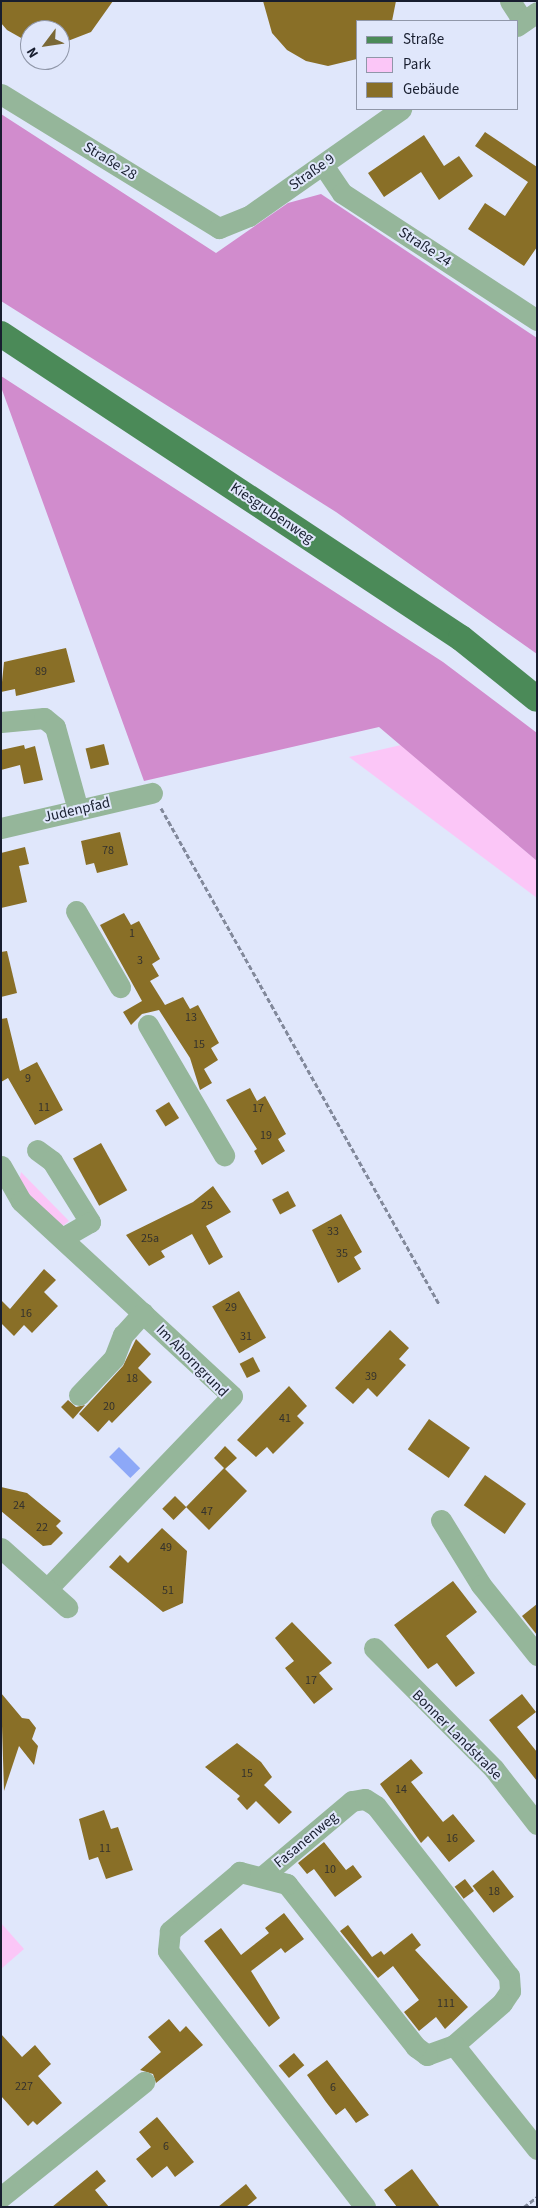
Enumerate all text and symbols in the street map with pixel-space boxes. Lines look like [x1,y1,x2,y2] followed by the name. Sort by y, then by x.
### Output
[20,20,70,70] north arrow
[356,20,518,110] legend
[403,29,444,50] text: Straße
[22,43,44,61] text: N
[403,54,431,75] text: Park
[403,79,459,100] text: Gebäude
[80,138,140,184] street label: Straße 28
[286,150,338,194] street label: Straße 9
[395,223,455,271] street label: Straße 24
[227,479,317,547] street label: Kiesgrubenweg
[35,665,47,679] house number: 89
[42,794,112,826] street label: Judenpfad
[102,844,114,858] house number: 78
[129,927,135,941] house number: 1
[137,954,143,968] house number: 3
[185,1011,197,1025] house number: 13
[193,1038,205,1052] house number: 15
[25,1072,31,1086] house number: 9
[38,1101,50,1115] house number: 11
[252,1102,264,1116] house number: 17
[260,1129,272,1143] house number: 19
[201,1199,213,1213] house number: 25
[327,1225,339,1239] house number: 33
[141,1232,159,1246] house number: 25a
[336,1247,348,1261] house number: 35
[225,1301,237,1315] house number: 29
[20,1307,32,1321] house number: 16
[152,1321,232,1401] street label: Im Ahorngrund
[240,1330,252,1344] house number: 31
[365,1370,377,1384] house number: 39
[126,1372,138,1386] house number: 18
[103,1400,115,1414] house number: 20
[279,1412,291,1426] house number: 41
[13,1499,25,1513] house number: 24
[201,1505,213,1519] house number: 47
[36,1521,48,1535] house number: 22
[160,1541,172,1555] house number: 49
[162,1584,174,1598] house number: 51
[305,1674,317,1688] house number: 17
[408,1686,506,1784] street label: Bonner Landstraße
[241,1767,253,1781] house number: 15
[395,1783,407,1797] house number: 14
[270,1808,342,1872] street label: Fasanenweg
[446,1832,458,1846] house number: 16
[99,1842,111,1856] house number: 11
[324,1863,336,1877] house number: 10
[488,1885,500,1899] house number: 18
[437,1997,455,2011] house number: 111
[15,2080,33,2094] house number: 227
[330,2081,336,2095] house number: 6
[163,2140,169,2154] house number: 6

